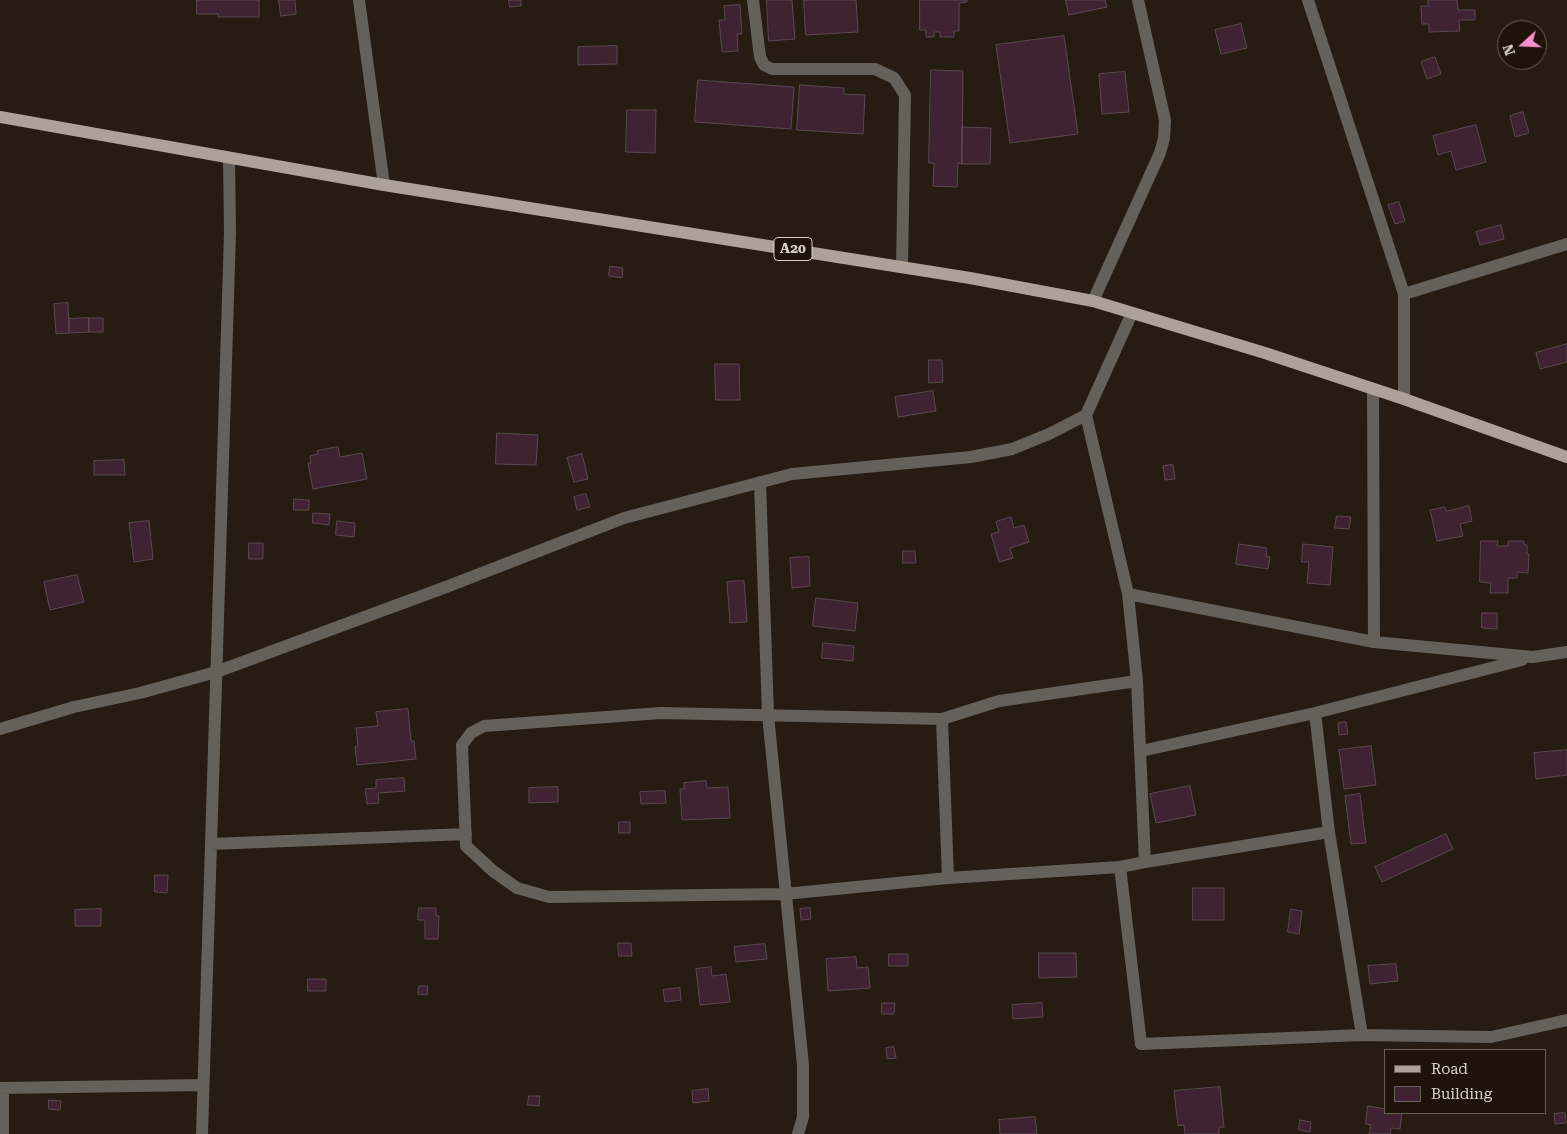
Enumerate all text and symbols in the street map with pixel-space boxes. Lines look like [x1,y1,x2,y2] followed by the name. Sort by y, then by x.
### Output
[1497,20,1547,70] north arrow
[1499,42,1518,58] text: N
[774,238,812,260] road number: A20
[1384,1049,1547,1114] legend
[1431,1060,1468,1078] text: Road
[1431,1085,1492,1103] text: Building

